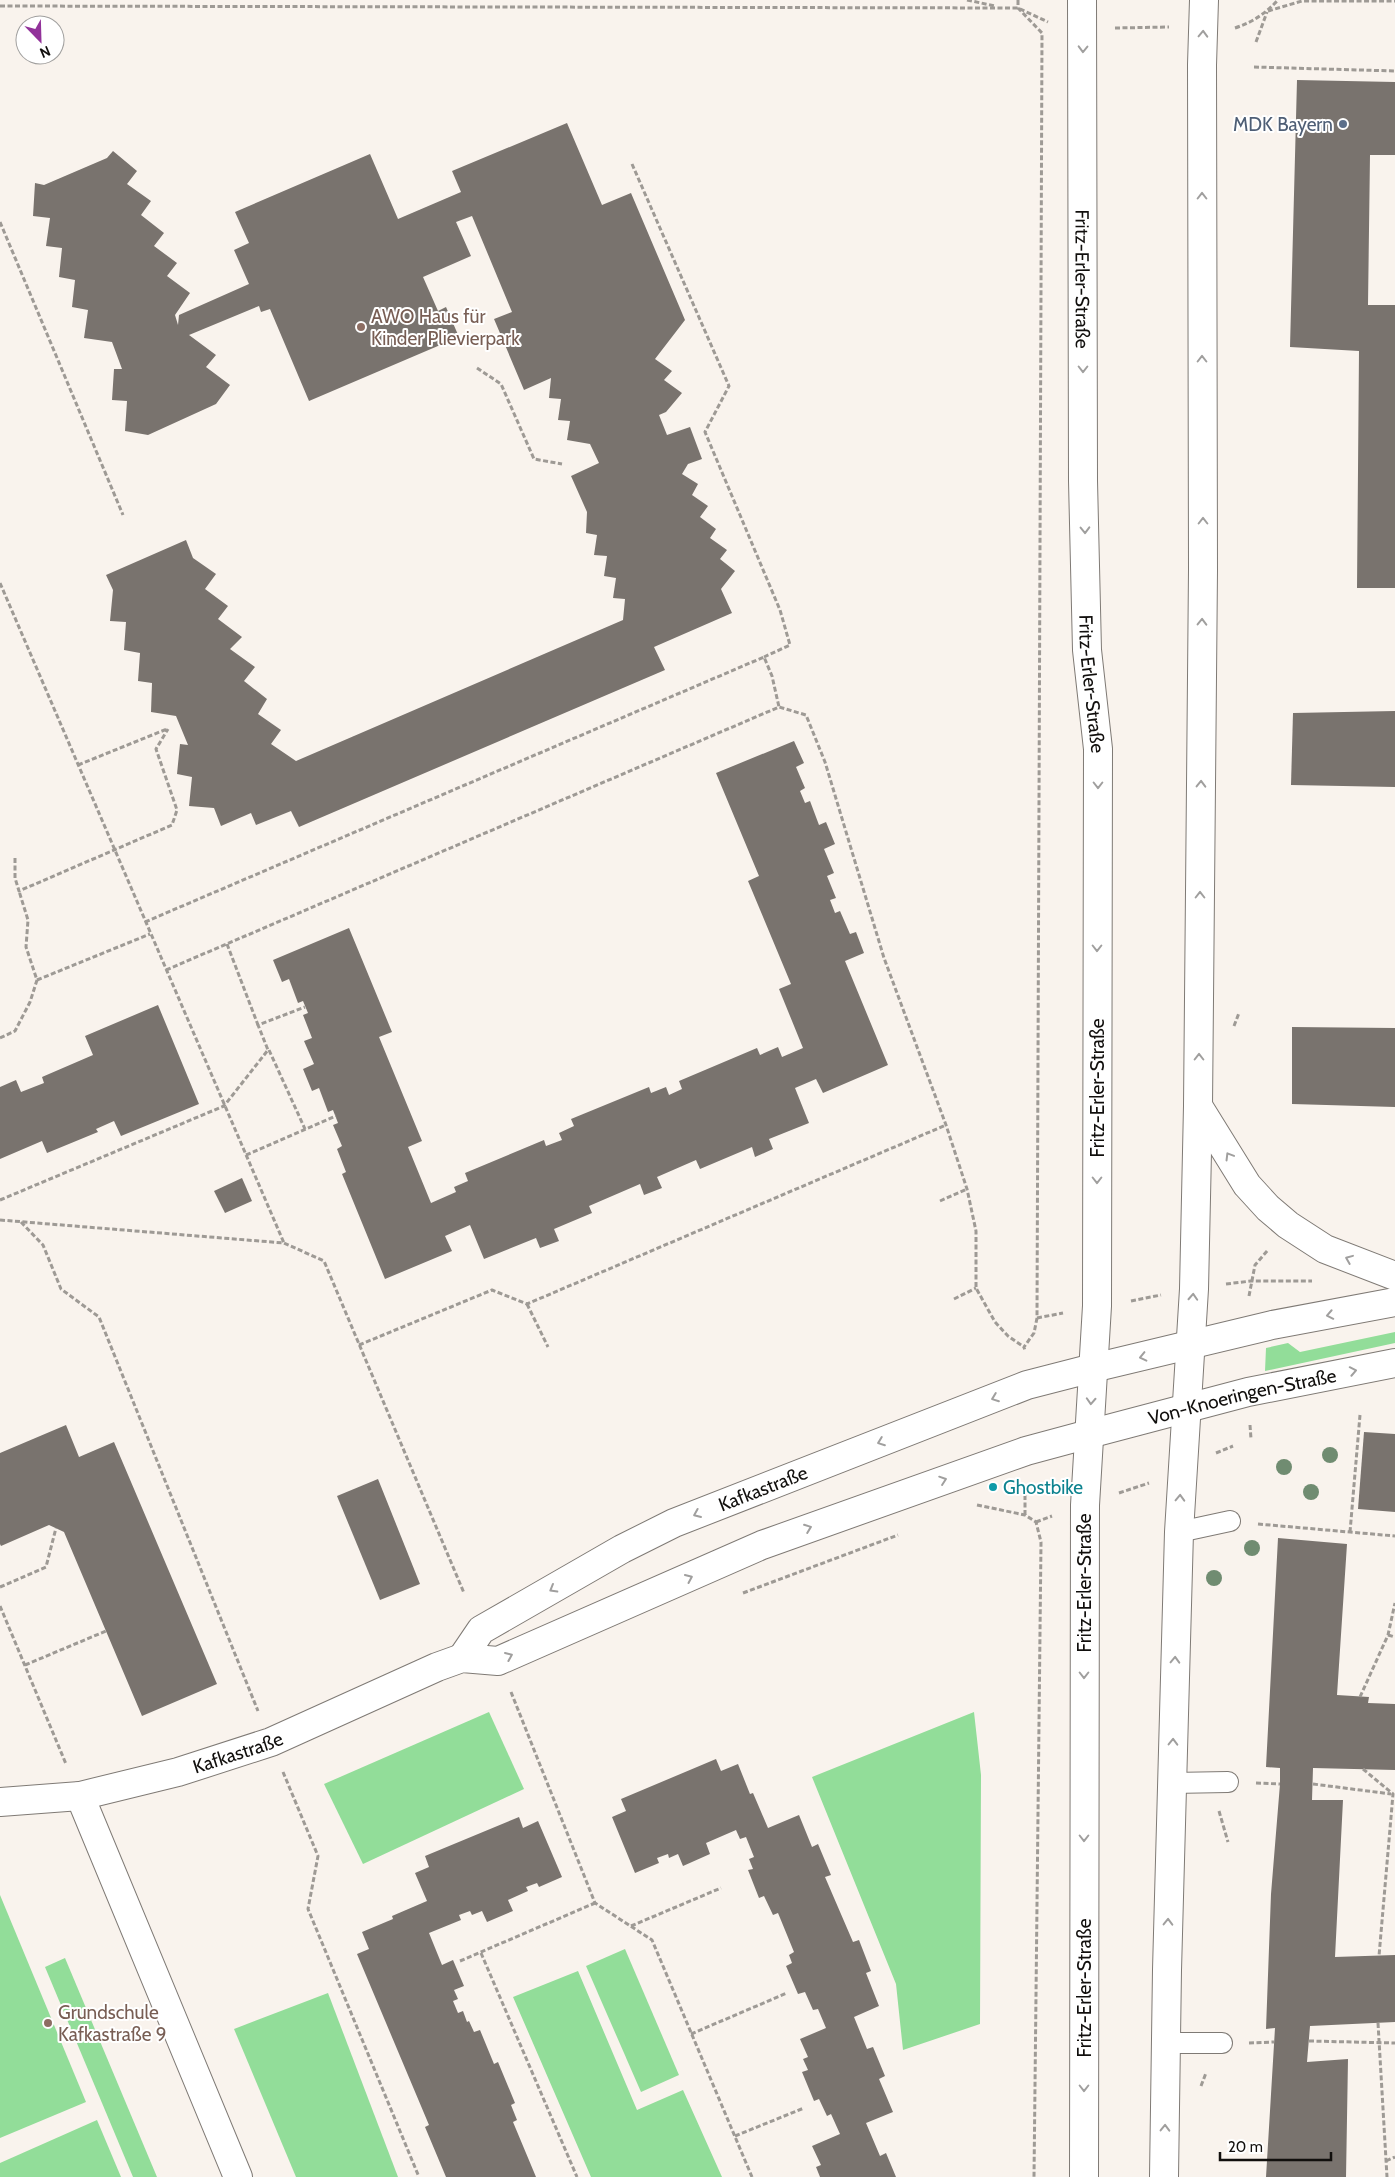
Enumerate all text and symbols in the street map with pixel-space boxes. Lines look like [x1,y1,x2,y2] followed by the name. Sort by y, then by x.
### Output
[15,15,65,65] north arrow
[1197,29,1208,37] one-way arrow
[37,42,53,62] text: N
[1077,45,1088,53] one-way arrow
[1233,113,1333,136] place label: MDK Bayern
[1337,118,1349,130] marker: MDK Bayern
[1197,192,1207,200] one-way arrow
[1070,209,1094,349] street label: Fritz-Erler-Straße
[371,305,520,350] place label: AWO Haus für Kinder Plievierpark
[355,321,367,333] marker: AWO Haus für Kinder Plievierpark
[1197,354,1207,362] one-way arrow
[1078,365,1088,373] one-way arrow
[1198,517,1208,524] one-way arrow
[1079,526,1090,534] one-way arrow
[1074,614,1109,754] street label: Fritz-Erler-Straße
[1197,617,1207,625] one-way arrow
[1196,780,1206,788] one-way arrow
[1092,782,1103,790] one-way arrow
[1195,891,1205,898] one-way arrow
[1092,944,1102,952] one-way arrow
[1086,1018,1109,1157] street label: Fritz-Erler-Straße
[1193,1053,1204,1061] one-way arrow
[1225,1152,1235,1161] one-way arrow
[1092,1177,1102,1185] one-way arrow
[1346,1255,1354,1265] one-way arrow
[1188,1292,1199,1300] one-way arrow
[1325,1309,1334,1319] one-way arrow
[1138,1351,1147,1362] one-way arrow
[1146,1364,1339,1430] street label: Von-Knoeringen-Straße
[1349,1367,1357,1377] one-way arrow
[991,1391,1000,1402] one-way arrow
[1085,1398,1096,1406] one-way arrow
[877,1436,885,1446] one-way arrow
[715,1461,811,1516] street label: Kafkastraße
[938,1476,947,1486] one-way arrow
[1003,1476,1083,1499] place label: Ghostbike
[987,1481,999,1493] marker: Ghostbike
[1175,1493,1186,1501] one-way arrow
[693,1507,702,1518] one-way arrow
[1073,1513,1096,1652] street label: Fritz-Erler-Straße
[803,1524,812,1534] one-way arrow
[684,1573,693,1584] one-way arrow
[549,1583,558,1593] one-way arrow
[504,1651,513,1662] one-way arrow
[1170,1656,1181,1664] one-way arrow
[1079,1672,1089,1679] one-way arrow
[190,1727,287,1778] street label: Kafkastraße
[1168,1737,1178,1745] one-way arrow
[1079,1834,1089,1842] one-way arrow
[1163,1917,1174,1925] one-way arrow
[1073,1918,1096,2057] street label: Fritz-Erler-Straße
[58,2001,167,2046] place label: Grundschule Kafkastraße 9
[42,2017,54,2029] marker: Grundschule Kafkastraße 9
[1079,2084,1089,2092] one-way arrow
[1160,2124,1170,2132] one-way arrow
[1220,2130,1331,2162] scale bar
[1228,2138,1263,2156] text: 20 m

